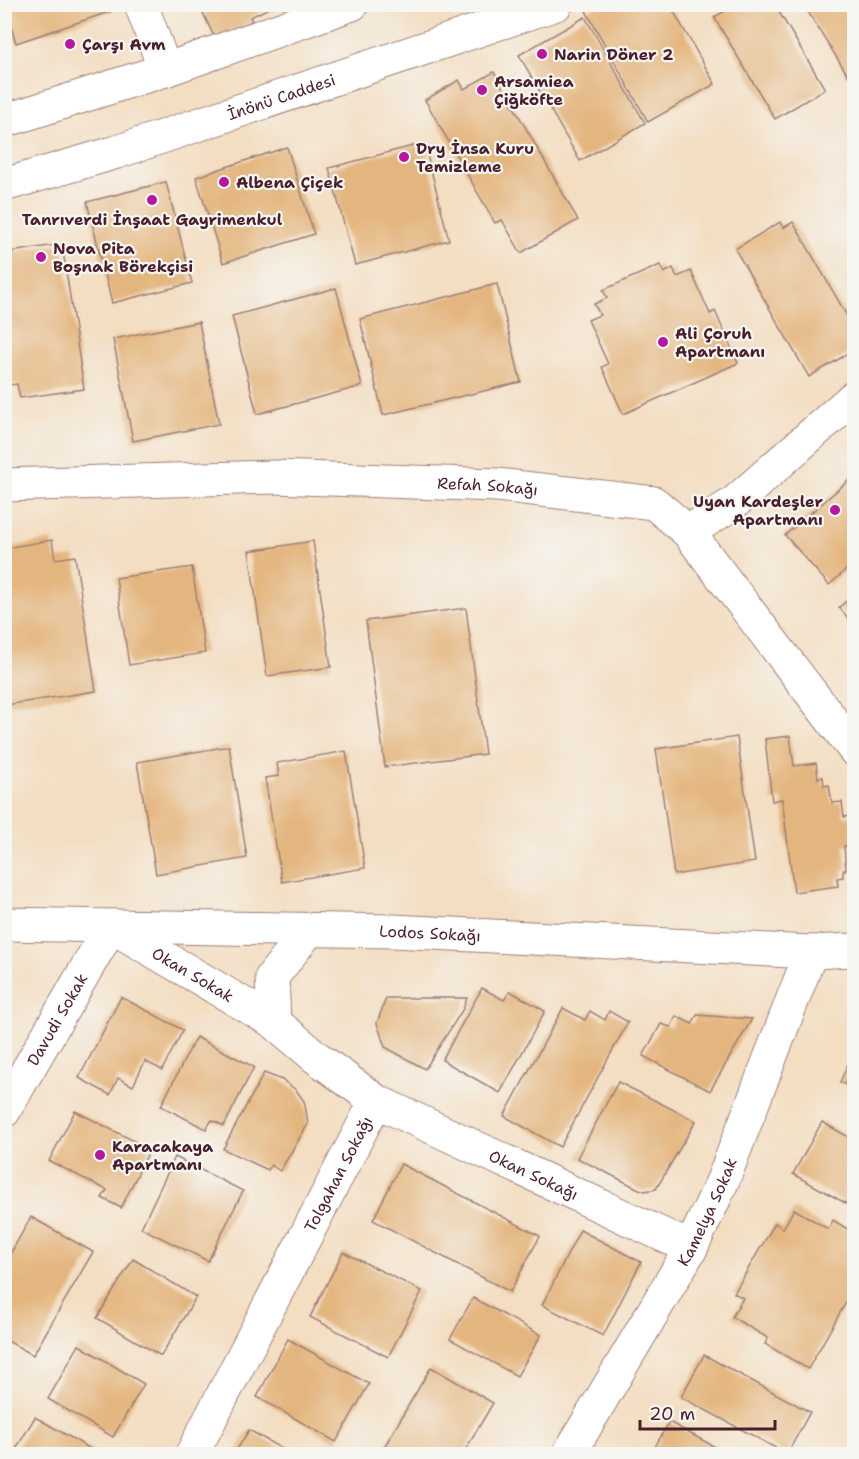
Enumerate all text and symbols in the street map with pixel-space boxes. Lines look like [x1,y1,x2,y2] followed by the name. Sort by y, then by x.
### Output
[82,34,166,55] place label: Çarşı Avm
[63,37,77,51] marker: Çarşı Avm
[554,44,673,65] place label: Narin Döner 2
[535,47,549,61] marker: Narin Döner 2
[225,69,338,125] street label: İnönü Caddesi
[494,71,574,110] place label: Arsamiea Çiğköfte
[475,83,489,97] marker: Arsamiea Çiğköfte
[416,138,534,177] place label: Dry İnsa Kuru Temizleme
[397,150,411,164] marker: Dry İnsa Kuru Temizleme
[236,172,343,193] place label: Albena Çiçek
[217,175,231,189] marker: Albena Çiçek
[145,193,159,207] marker: Tanrıverdi İnşaat Gayrimenkul
[22,209,283,230] place label: Tanrıverdi İnşaat Gayrimenkul
[53,238,193,277] place label: Nova Pita Boşnak Börekçisi
[34,250,48,264] marker: Nova Pita Boşnak Börekçisi
[675,323,765,362] place label: Ali Çoruh Apartmanı
[656,335,670,349] marker: Ali Çoruh Apartmanı
[437,473,539,501] street label: Refah Sokağı
[693,491,823,530] place label: Uyan Kardeşler Apartmanı
[828,503,842,517] marker: Uyan Kardeşler Apartmanı
[379,921,481,946] street label: Lodos Sokağı
[148,943,238,1007] street label: Okan Sokak
[22,969,93,1070] street label: Davudi Sokak
[300,1112,377,1236] street label: Tolgahan Sokağı
[112,1136,213,1175] place label: Karacakaya Apartmanı
[485,1145,582,1205] street label: Okan Sokağı
[93,1148,107,1162] marker: Karacakaya Apartmanı
[673,1155,742,1270] street label: Kamelya Sokak
[640,1393,775,1431] scale bar
[649,1402,695,1426] text: 20 m

